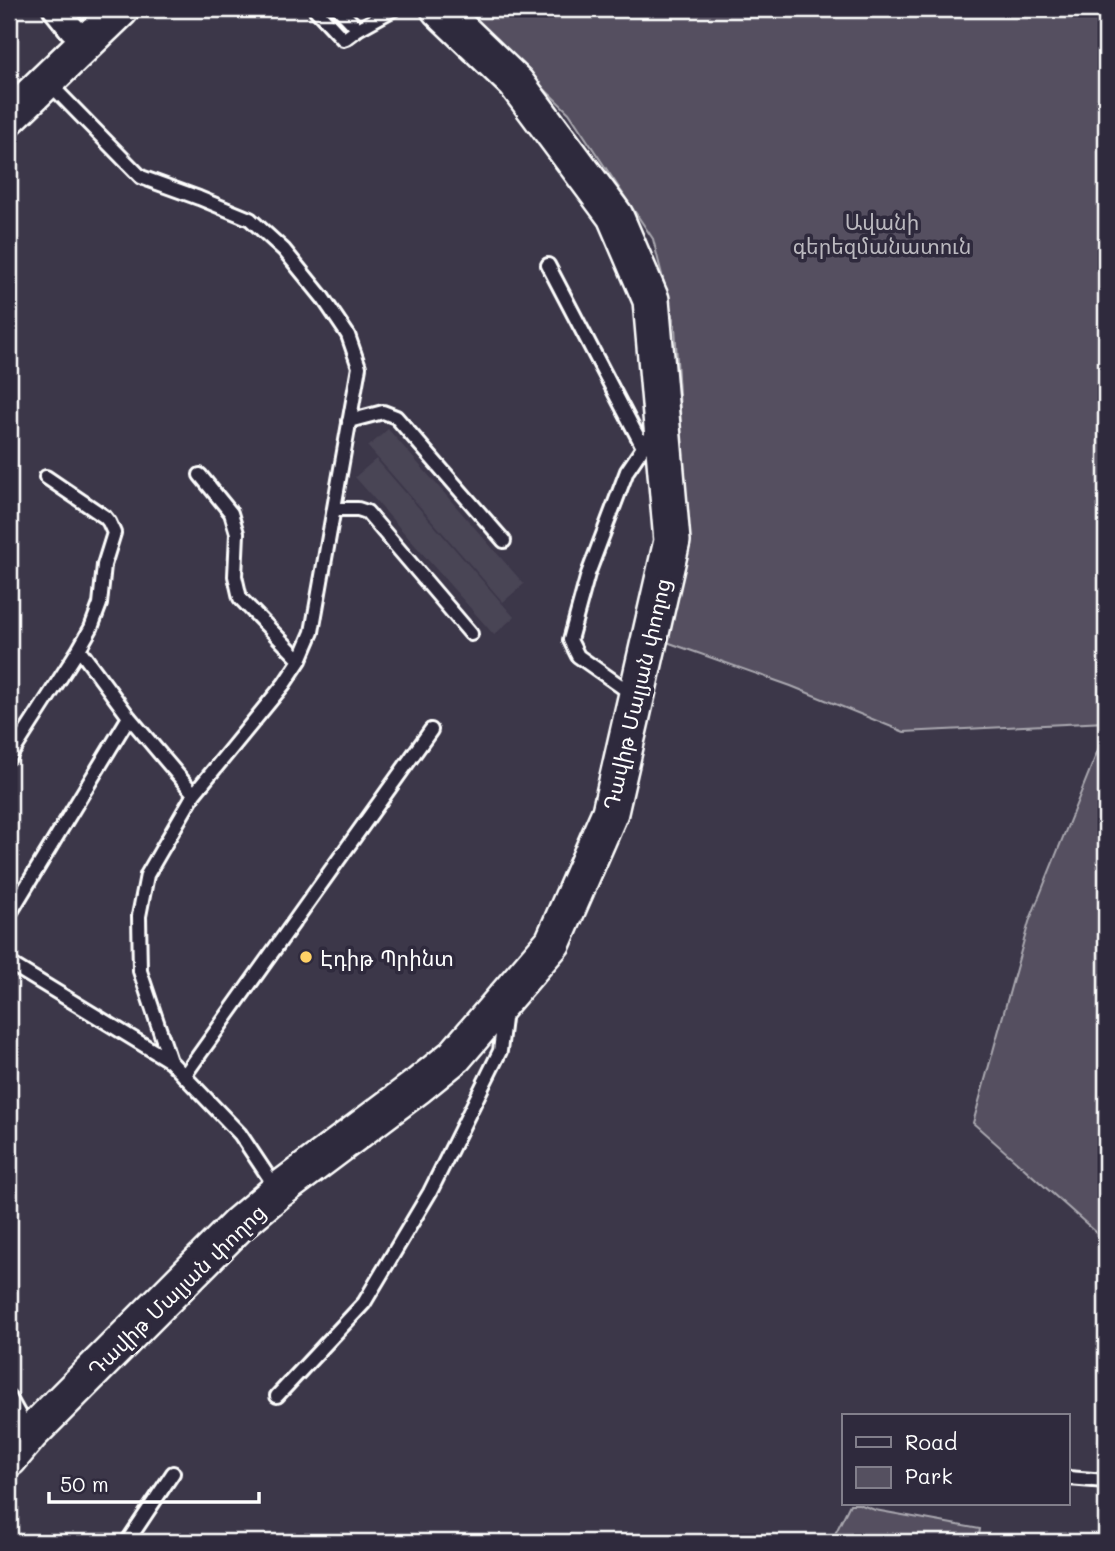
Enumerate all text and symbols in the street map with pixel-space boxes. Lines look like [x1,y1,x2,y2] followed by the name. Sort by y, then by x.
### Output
[793,208,971,259] park label: Ավանի գերեզմանատուն
[596,576,676,812] street label: Դավիթ Մալյան փողոց
[320,944,454,971] place label: Էդիթ Պրինտ
[298,949,314,965] marker: Էդիթ Պրինտ
[81,1198,271,1382] street label: Դավիթ Մալյան փողոց
[842,1414,1070,1506] legend
[905,1428,957,1455] text: Road
[49,1460,259,1504] scale bar
[905,1462,953,1489] text: Park
[60,1470,109,1497] text: 50 m

